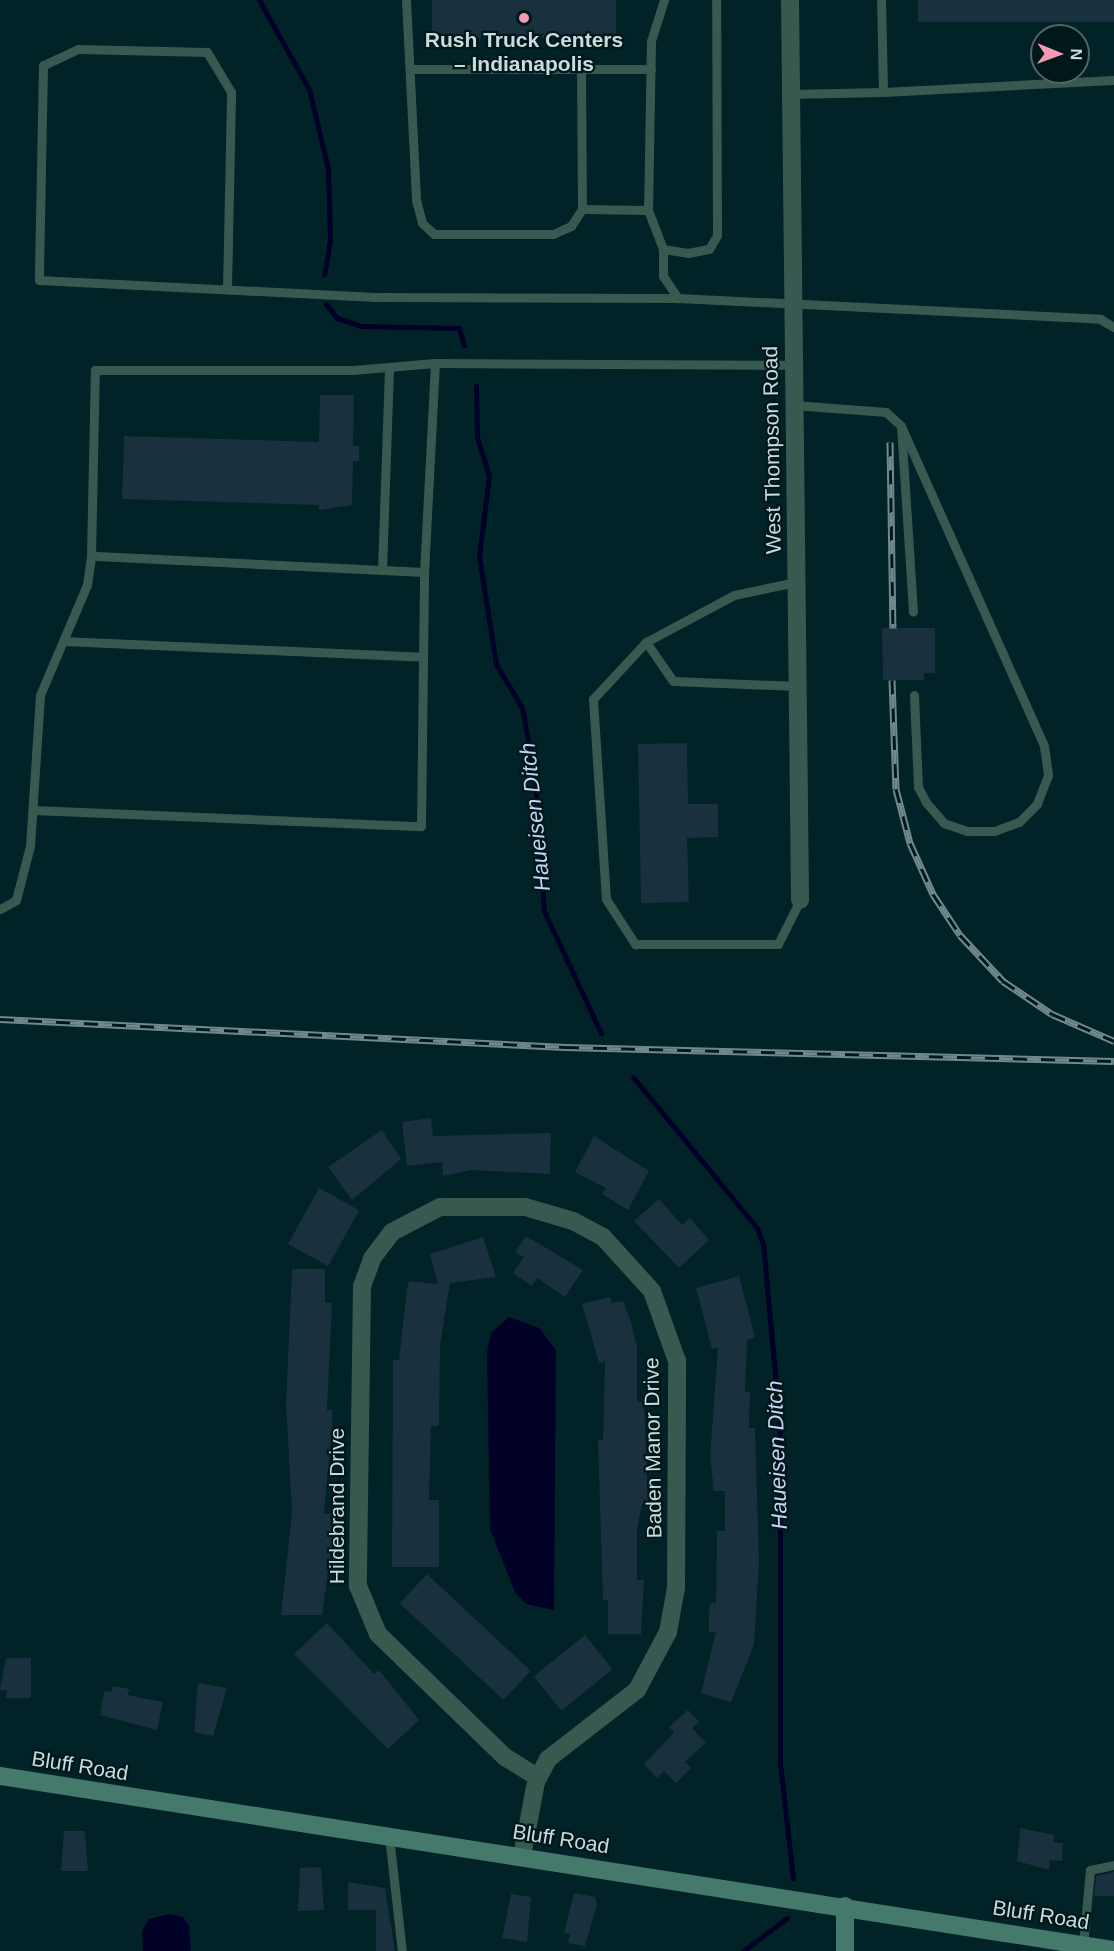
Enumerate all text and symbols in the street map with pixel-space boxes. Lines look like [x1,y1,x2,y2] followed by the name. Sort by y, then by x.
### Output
[517,11,531,25] marker: Rush Truck Centers – Indianapolis
[1030,24,1090,84] north arrow
[425,27,623,77] place label: Rush Truck Centers – Indianapolis
[1068,48,1085,60] text: N
[758,346,786,554] street label: West Thompson Road
[514,741,556,893] water label: Haueisen Ditch
[639,1357,667,1539] street label: Baden Manor Drive
[761,1380,793,1530] water label: Haueisen Ditch
[324,1428,350,1584] street label: Hildebrand Drive
[30,1746,130,1786] street label: Bluff Road
[511,1819,611,1859] street label: Bluff Road
[991,1895,1091,1935] street label: Bluff Road

